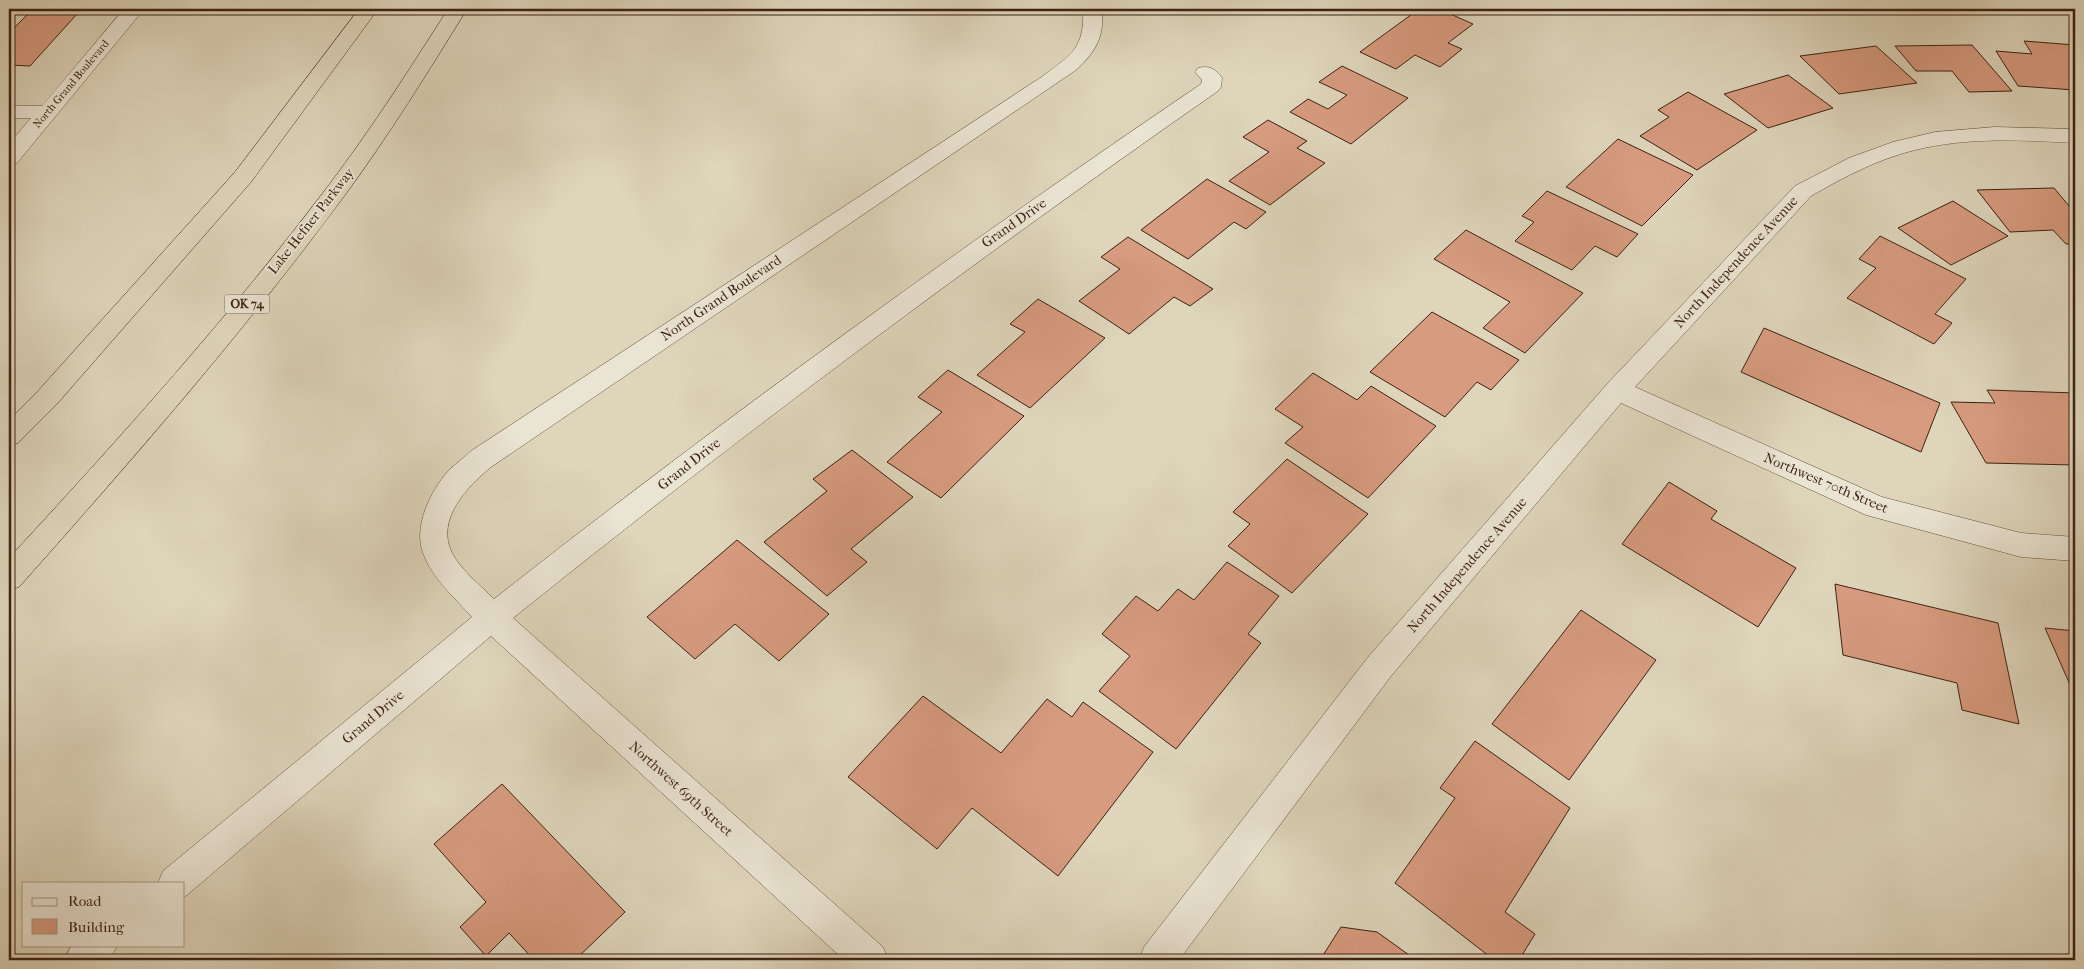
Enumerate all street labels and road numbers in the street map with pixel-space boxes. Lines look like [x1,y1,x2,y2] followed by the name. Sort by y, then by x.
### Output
[30,36,112,131] street label: North Grand Boulevard
[264,164,358,277] street label: Lake Hefner Parkway
[1671,193,1802,331] street label: North Independence Avenue
[978,194,1050,252] street label: Grand Drive
[658,251,785,345] street label: North Grand Boulevard
[224,294,270,314] road number: OK 74
[654,434,724,494] street label: Grand Drive
[1761,449,1891,517] street label: Northwest 70th Street
[1404,494,1530,636] street label: North Independence Avenue
[339,686,407,748] street label: Grand Drive
[626,738,736,840] street label: Northwest 69th Street

